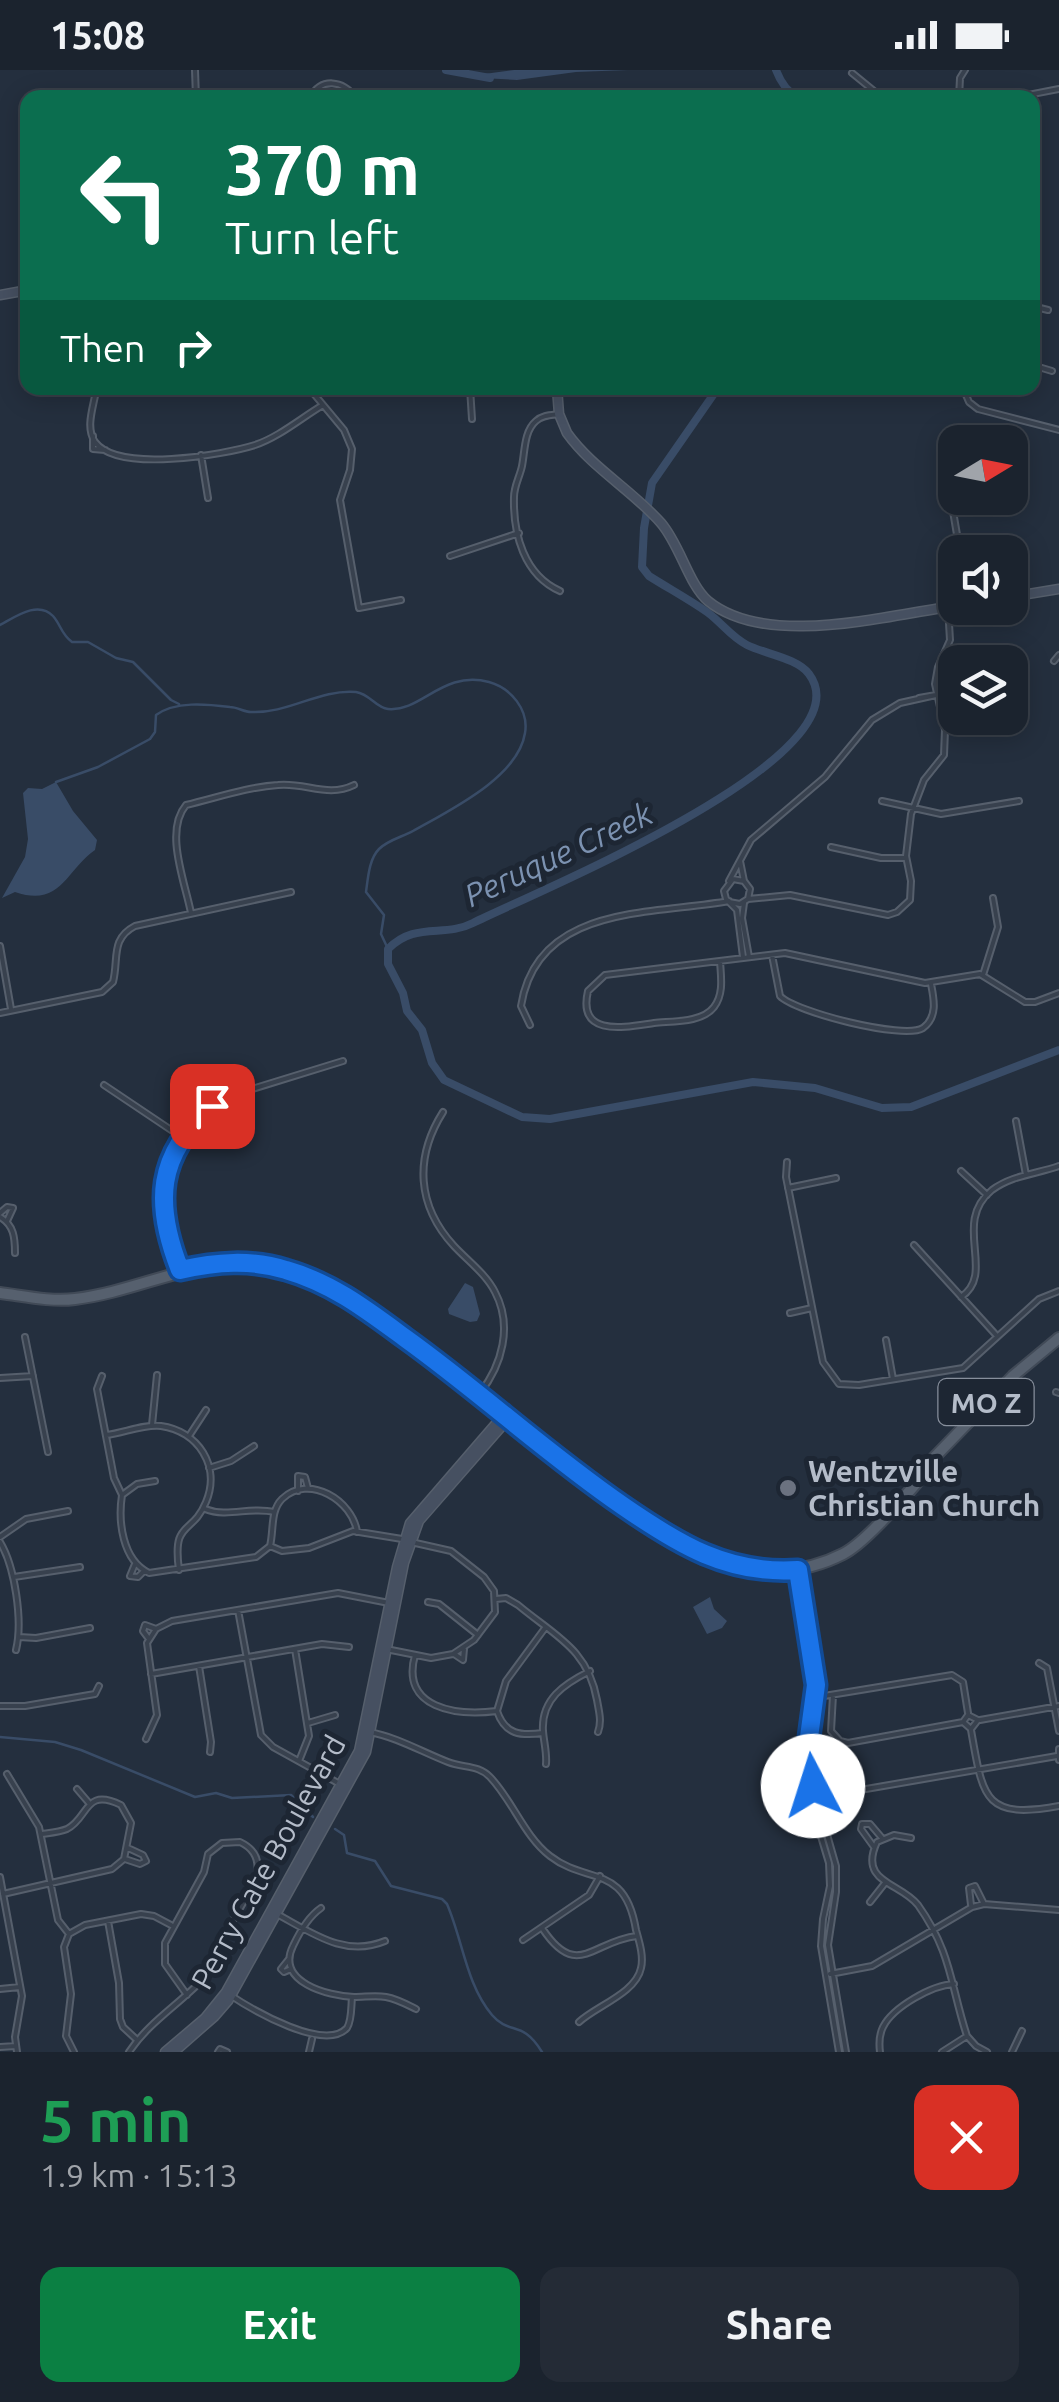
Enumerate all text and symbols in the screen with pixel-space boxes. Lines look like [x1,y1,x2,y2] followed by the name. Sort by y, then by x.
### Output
[50,14,145,56] text: 15:08
[60,130,190,260] icon: left
[225,130,420,208] text: 370 m
[225,212,399,263] text: Turn left
[166,320,221,375] icon: right
[60,327,146,369] text: Then
[938,425,1028,515] north arrow
[938,425,1028,735] map controls
[938,535,1028,625] button: sound
[938,645,1028,735] button: layers
[458,794,658,913] water label: Peruque Creek
[170,1064,255,1149] pin
[185,1079,240,1134] icon: arrive
[938,1379,1034,1425] road number: MO Z
[808,1454,1040,1522] place label: Wentzville Christian Church
[777,1477,799,1499] marker: Wentzville Christian Church
[184,1729,352,1995] street label: Perry Cate Boulevard
[761,1734,865,1838] position arrow
[914,2085,1019,2190] button: close
[40,2086,192,2153] text: 5 min
[40,2157,238,2193] text: 1.9 km · 15:13
[40,2267,520,2382] button: Exit
[540,2267,1019,2382] button: Share

